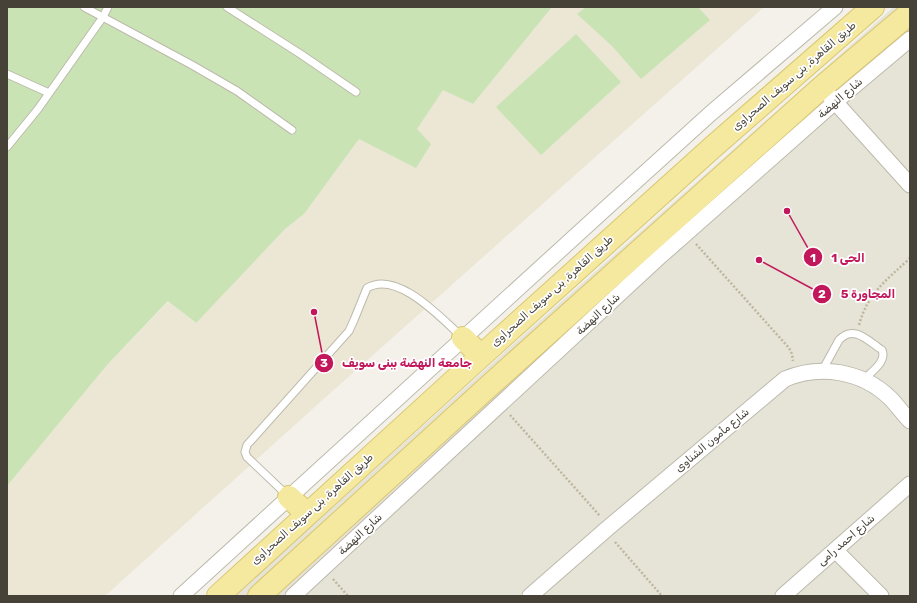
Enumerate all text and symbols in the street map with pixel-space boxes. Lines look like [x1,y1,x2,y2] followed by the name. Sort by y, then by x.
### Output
[729,18,859,134] street label: طريق القاهرة, بنى سويف الصحراوى
[815,75,866,123] street label: شارع النهضة
[488,232,617,350] street label: طريق القاهرة, بنى سويف الصحراوى
[803,245,873,269] callout: الحى 1
[810,251,816,265] text: 1
[831,251,865,265] text: الحى 1
[812,282,903,306] callout: المجاورة 5
[818,287,826,301] text: 2
[841,287,895,301] text: المجاورة 5
[573,290,624,339] street label: شارع النهضة
[314,351,480,375] callout: جامعة النهضة ببنى سويف
[320,356,328,370] text: 3
[342,356,472,370] text: جامعة النهضة ببنى سويف
[672,405,753,476] street label: شارع مأمون الشناوى
[248,450,377,568] street label: طريق القاهرة, بنى سويف الصحراوى
[335,510,386,559] street label: شارع النهضة
[815,512,879,570] street label: شارع احمد رامى

